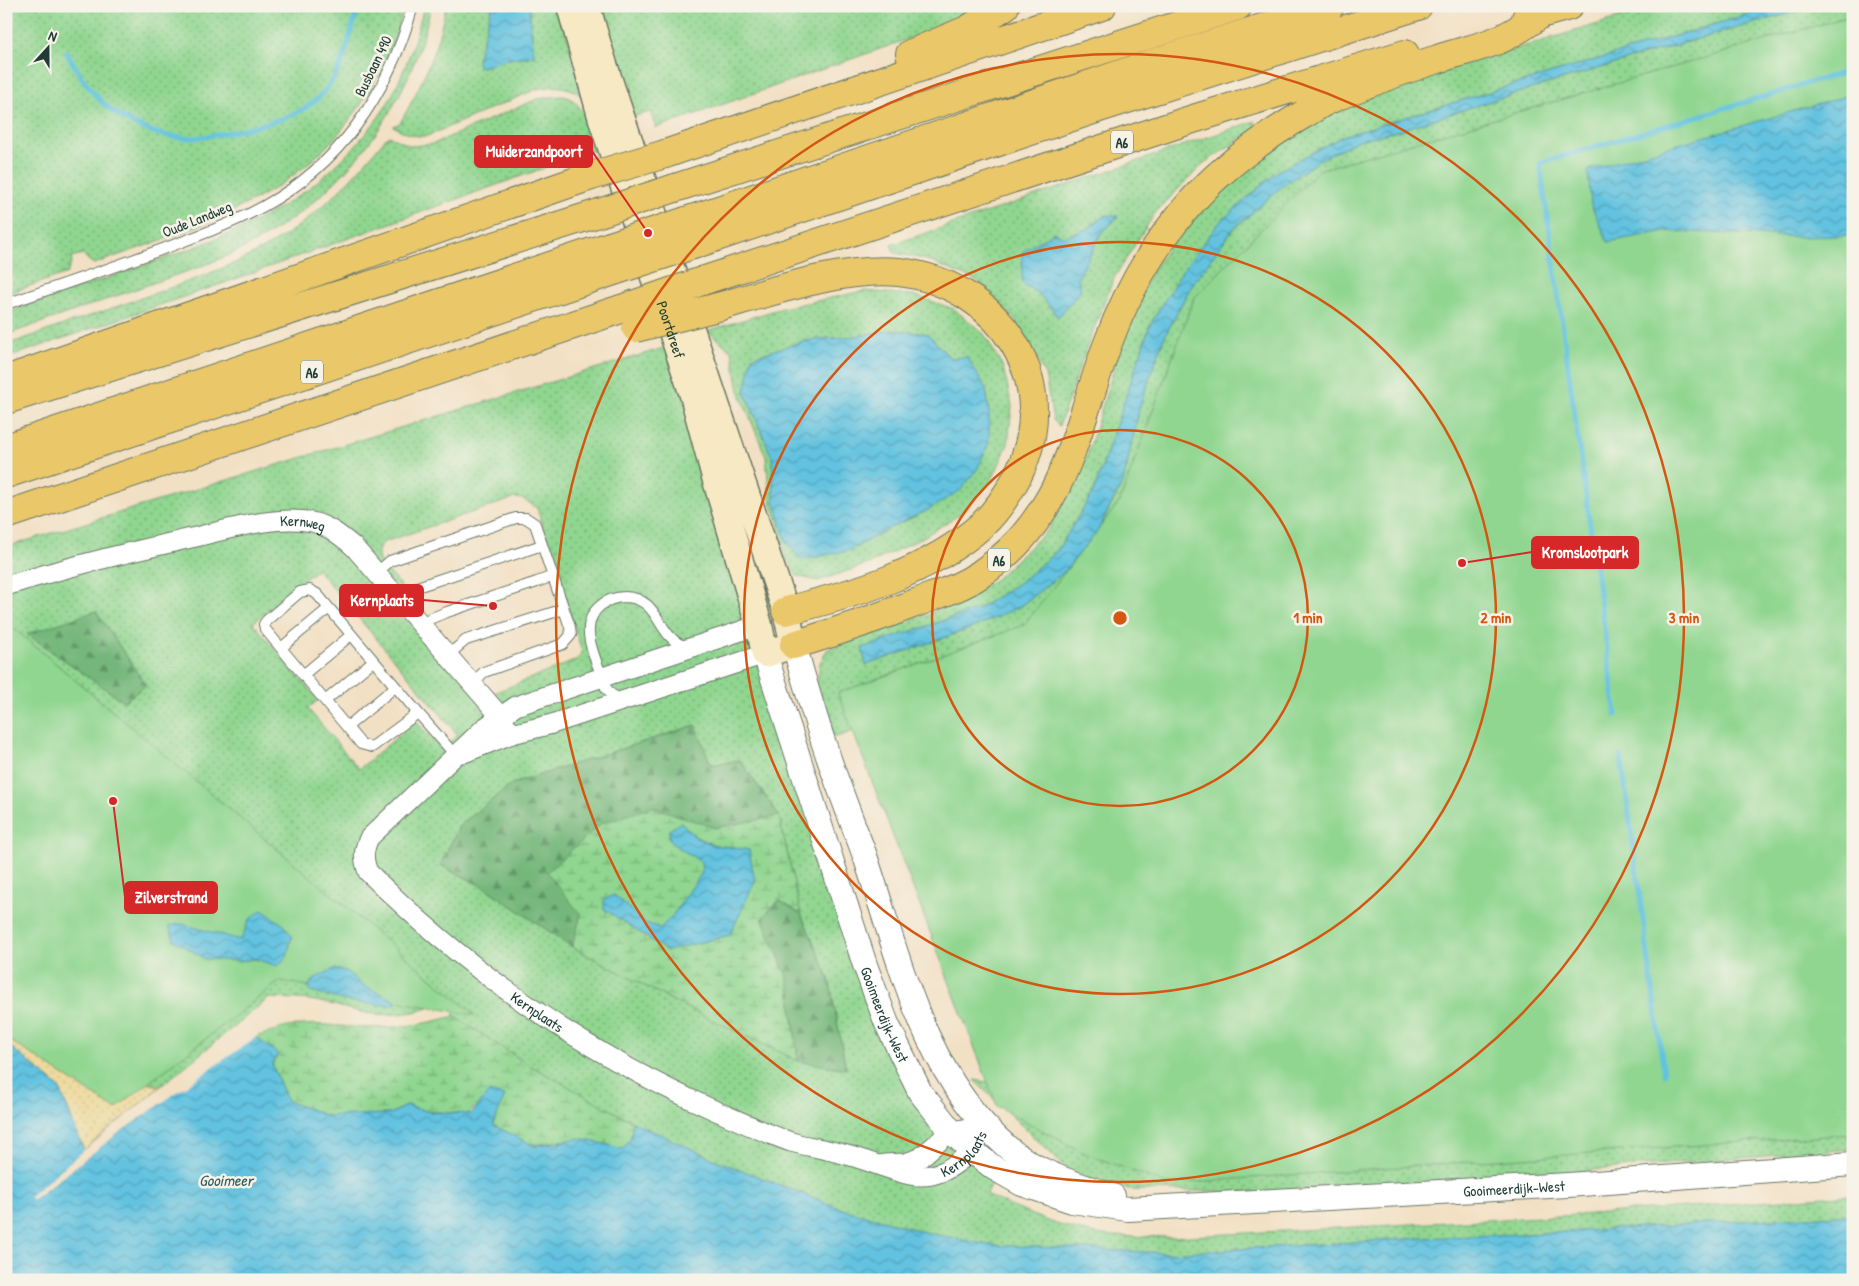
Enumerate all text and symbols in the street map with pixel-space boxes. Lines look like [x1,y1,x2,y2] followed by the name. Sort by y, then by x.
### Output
[22,22,72,72] north arrow
[46,25,60,46] text: N
[349,32,397,100] street label: Busbaan 490
[1111,130,1133,154] road number: A6
[475,136,592,167] callout: Muiderzandpoort
[486,140,583,163] text: Muiderzandpoort
[159,195,235,242] street label: Oude Landweg
[652,298,691,361] street label: Poortdreef
[301,361,323,384] road number: A6
[280,509,329,536] street label: Kernweg
[1532,537,1638,568] callout: Kromslootpark
[1542,541,1629,564] text: Kromslootpark
[988,548,1010,572] road number: A6
[340,585,423,616] callout: Kernplaats
[350,589,415,612] text: Kernplaats
[1293,607,1323,628] text: 1 min
[1481,607,1512,628] text: 2 min
[1669,607,1699,628] text: 3 min
[1111,609,1129,627] centre of rings
[125,882,217,913] callout: Zilverstrand
[135,886,208,908] text: Zilverstrand
[856,964,915,1066] street label: Gooimeerdijk-West
[507,986,568,1037] street label: Kernplaats
[937,1127,992,1182] street label: Kernplaats
[199,1169,255,1191] water label: Gooimeer
[1463,1175,1566,1201] street label: Gooimeerdijk-West

